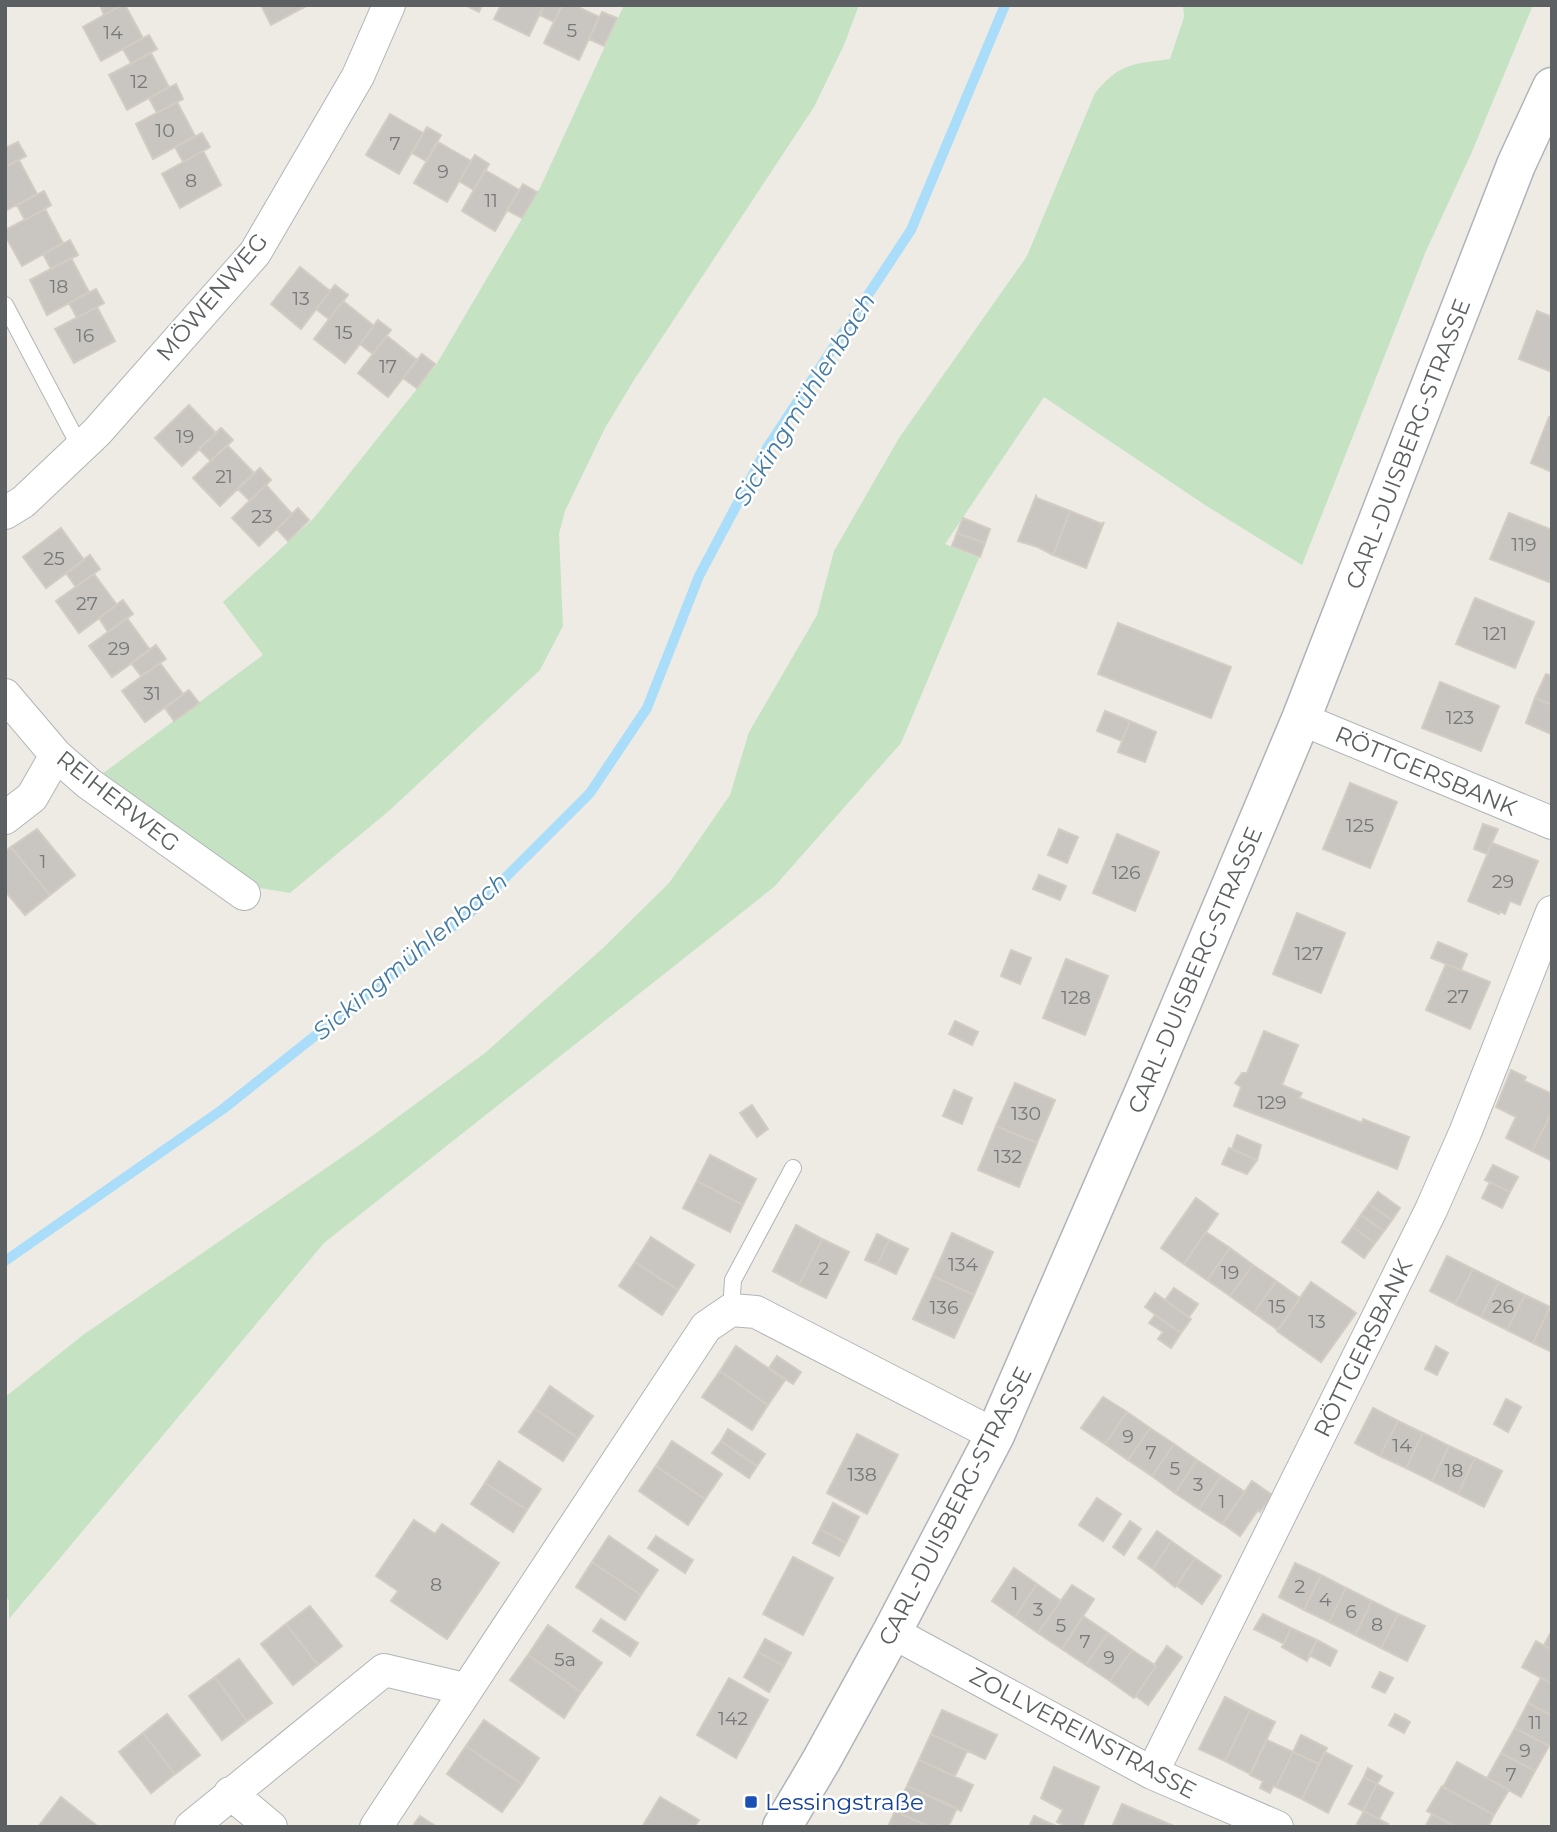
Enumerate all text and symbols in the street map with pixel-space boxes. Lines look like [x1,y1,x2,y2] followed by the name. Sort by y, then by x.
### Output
[567,19,578,42] house number: 5
[103,21,123,44] house number: 14
[130,70,148,93] house number: 12
[155,119,175,142] house number: 10
[389,132,401,155] house number: 7
[437,160,449,183] house number: 9
[185,169,197,192] house number: 8
[484,189,498,212] house number: 11
[150,227,274,367] street label: MÖWENWEG
[50,275,68,298] house number: 18
[292,287,310,310] house number: 13
[727,287,881,511] water label: Sickingmühlenbach
[1340,295,1476,593] street label: CARL-DUISBERG-STRASSE
[335,321,353,344] house number: 15
[76,324,94,347] house number: 16
[379,355,397,378] house number: 17
[176,425,194,448] house number: 19
[215,465,233,488] house number: 21
[251,505,273,528] house number: 23
[1511,533,1537,556] house number: 119
[43,547,65,570] house number: 25
[76,592,98,615] house number: 27
[1483,622,1507,645] house number: 121
[108,637,130,660] house number: 29
[143,682,161,705] house number: 31
[1446,706,1474,729] house number: 123
[1331,720,1522,822] street label: RÖTTGERSBANK
[51,744,185,858] street label: REIHERWEG
[1346,814,1374,837] house number: 125
[1122,822,1268,1118] street label: CARL-DUISBERG-STRASSE
[40,850,46,873] house number: 1
[1111,861,1141,884] house number: 126
[307,866,513,1046] water label: Sickingmühlenbach
[1492,870,1514,893] house number: 29
[1295,942,1323,965] house number: 127
[1447,985,1469,1008] house number: 27
[1061,986,1091,1009] house number: 128
[1257,1091,1287,1114] house number: 129
[1011,1102,1041,1125] house number: 130
[994,1145,1022,1168] house number: 132
[948,1253,979,1276] house number: 134
[1308,1254,1419,1442] street label: RÖTTGERSBANK
[819,1257,830,1280] house number: 2
[1221,1261,1239,1284] house number: 19
[1268,1295,1286,1318] house number: 15
[1492,1295,1514,1318] house number: 26
[929,1296,959,1319] house number: 136
[1308,1310,1326,1333] house number: 13
[872,1362,1038,1650] street label: CARL-DUISBERG-STRASSE
[1122,1425,1134,1448] house number: 9
[1392,1434,1412,1457] house number: 14
[1145,1441,1157,1464] house number: 7
[1170,1457,1181,1480] house number: 5
[1445,1459,1463,1482] house number: 18
[847,1463,877,1486] house number: 138
[1193,1473,1203,1496] house number: 3
[1219,1490,1225,1513] house number: 1
[430,1573,442,1596] house number: 8
[1295,1575,1306,1598] house number: 2
[1012,1582,1018,1605] house number: 1
[1319,1588,1332,1611] house number: 4
[1033,1598,1043,1621] house number: 3
[1345,1600,1357,1623] house number: 6
[1371,1613,1383,1636] house number: 8
[1056,1614,1067,1637] house number: 5
[1079,1630,1091,1653] house number: 7
[1103,1646,1115,1669] house number: 9
[554,1648,576,1671] house number: 5a
[965,1661,1201,1805] street label: ZOLLVEREINSTRASSE
[718,1707,748,1730] house number: 142
[1528,1711,1542,1734] house number: 11
[1519,1739,1531,1762] house number: 9
[1505,1763,1517,1786] house number: 7
[765,1788,924,1816] place label: Lessingstraße
[743,1794,759,1810] marker: Lessingstraße

